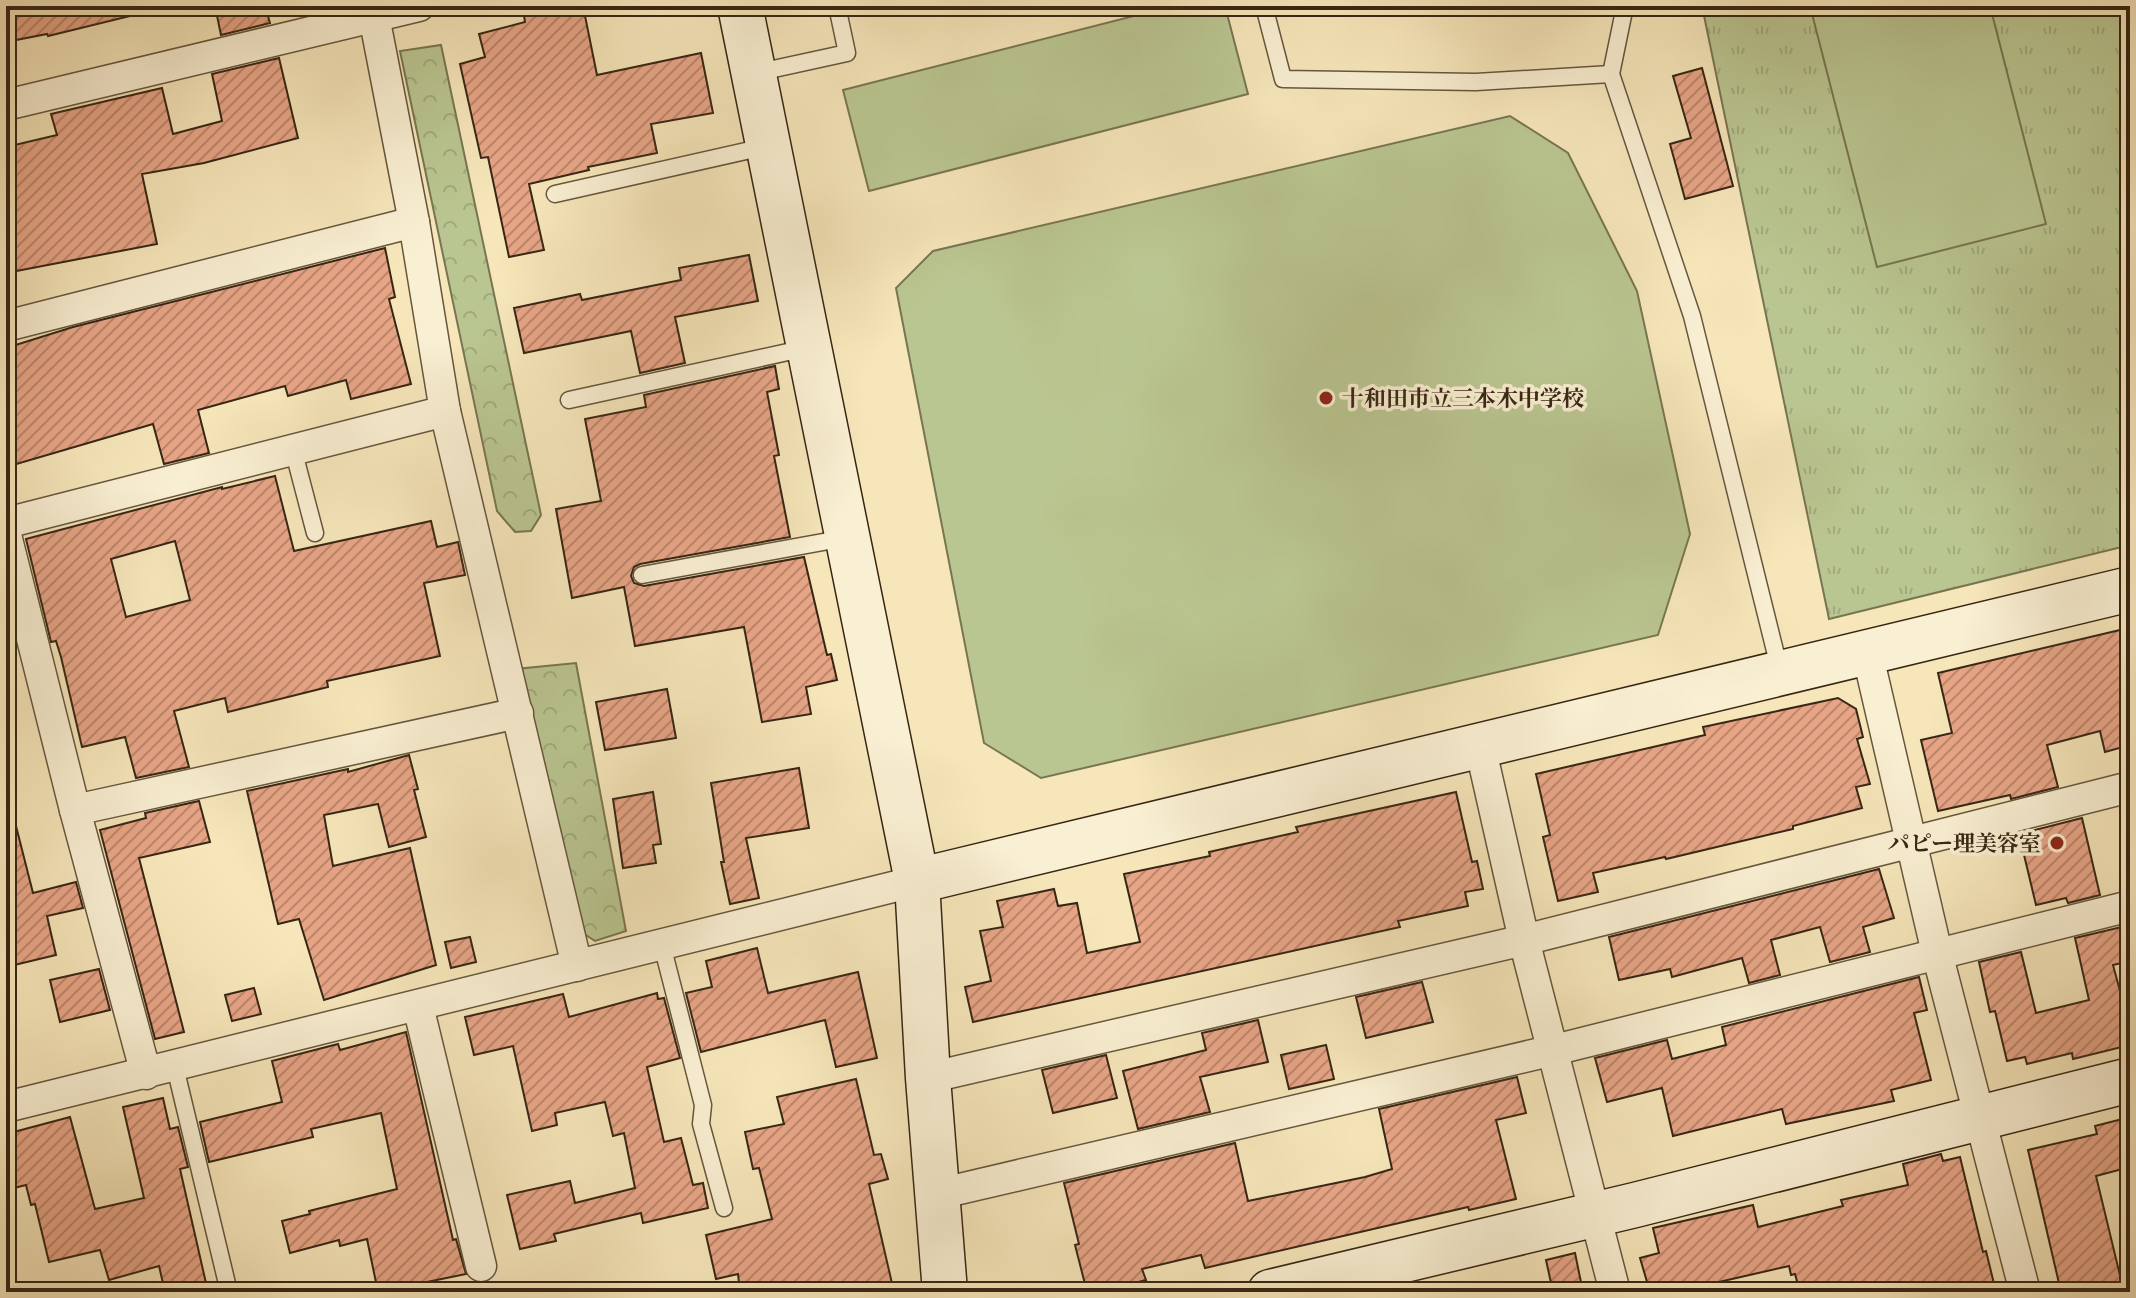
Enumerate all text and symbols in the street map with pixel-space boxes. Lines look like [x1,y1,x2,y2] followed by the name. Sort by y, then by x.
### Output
[1342,387,1584,411] place label: 十和田市立三本木中学校
[1317,389,1335,407] marker: 十和田市立三本木中学校
[1888,832,2041,856] place label: パピー理美容室
[2048,834,2066,852] marker: パピー理美容室

